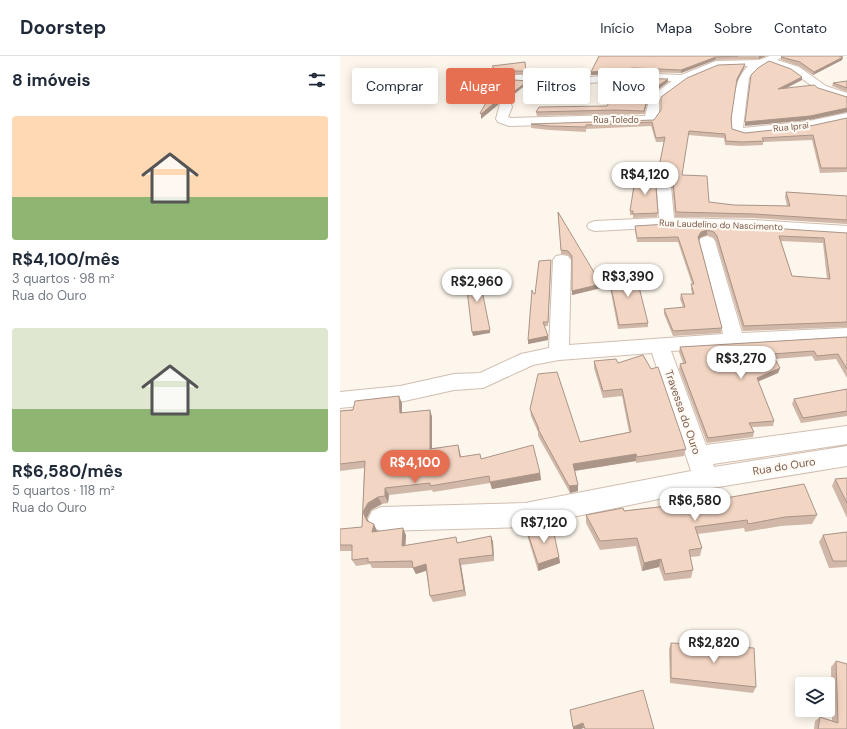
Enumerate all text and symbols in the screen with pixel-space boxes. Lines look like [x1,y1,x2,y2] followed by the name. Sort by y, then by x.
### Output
[20,15,106,40] text: Doorstep
[600,19,634,37] text: Início
[656,19,692,37] text: Mapa
[714,19,752,37] text: Sobre
[774,19,827,37] text: Contato
[352,68,438,104] chip: Comprar
[446,68,515,104] chip: Alugar
[523,68,590,104] chip: Filtros
[598,68,659,104] chip: Novo
[12,69,91,91] text: 8 imóveis
[306,69,328,91] icon: filters
[593,114,639,126] street label: Rua Toledo
[773,119,809,135] street label: Rua Ipraí
[134,142,206,214] icon: home
[608,162,682,196] pin: R$4,120
[620,166,670,183] text: R$4,120
[659,217,783,233] street label: Rua Laudelino do Nascimento
[12,248,120,270] text: R$4,100/mês
[591,264,665,298] pin: R$3,390
[602,268,654,285] text: R$3,390
[440,269,514,303] pin: R$2,960
[12,270,114,287] text: 3 quartos · 98 m²
[451,273,503,290] text: R$2,960
[12,287,87,304] text: Rua do Ouro
[704,346,778,380] pin: R$3,270
[716,350,766,367] text: R$3,270
[134,354,206,426] icon: home
[662,368,704,456] street label: Travessa do Ouro
[378,450,452,484] pin: R$4,100
[390,454,440,471] text: R$4,100
[752,454,816,478] street label: Rua do Ouro
[12,460,123,482] text: R$6,580/mês
[12,482,115,499] text: 5 quartos · 118 m²
[658,488,732,522] pin: R$6,580
[669,492,721,509] text: R$6,580
[12,499,87,516] text: Rua do Ouro
[507,510,581,544] pin: R$7,120
[521,514,567,531] text: R$7,120
[677,630,751,664] pin: R$2,820
[688,634,740,651] text: R$2,820
[795,677,835,717] map controls
[795,677,835,717] button: layers

